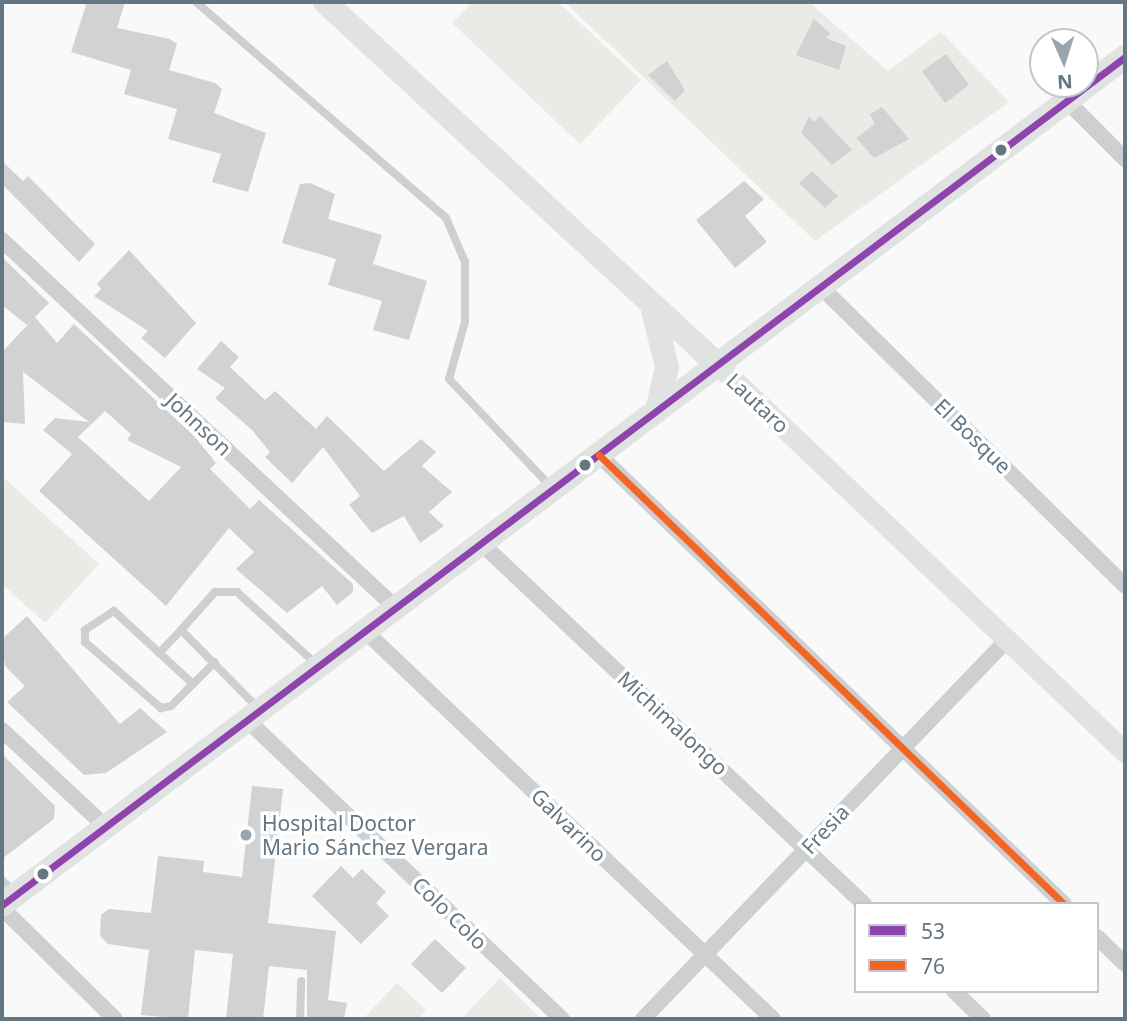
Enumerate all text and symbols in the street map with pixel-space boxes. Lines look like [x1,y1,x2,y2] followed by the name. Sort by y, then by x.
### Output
[1029,28,1099,98] north arrow
[1057,69,1073,95] text: N
[994,143,1008,157] unlabelled marker
[722,368,794,438] street label: Lautaro
[161,387,237,461] street label: Johnson
[929,393,1017,479] street label: El Bosque
[578,458,592,472] unlabelled marker
[613,666,733,780] street label: Michimalongo
[526,783,612,867] street label: Galvarino
[796,799,854,859] street label: Fresia
[262,810,489,860] place label: Hospital Doctor Mario Sánchez Vergara
[236,825,256,845] marker: Hospital Doctor Mario Sánchez Vergara
[36,867,50,881] unlabelled marker
[408,871,492,955] street label: Colo Colo
[854,902,1099,993] legend
[921,917,945,945] text: 53
[921,952,945,980] text: 76

